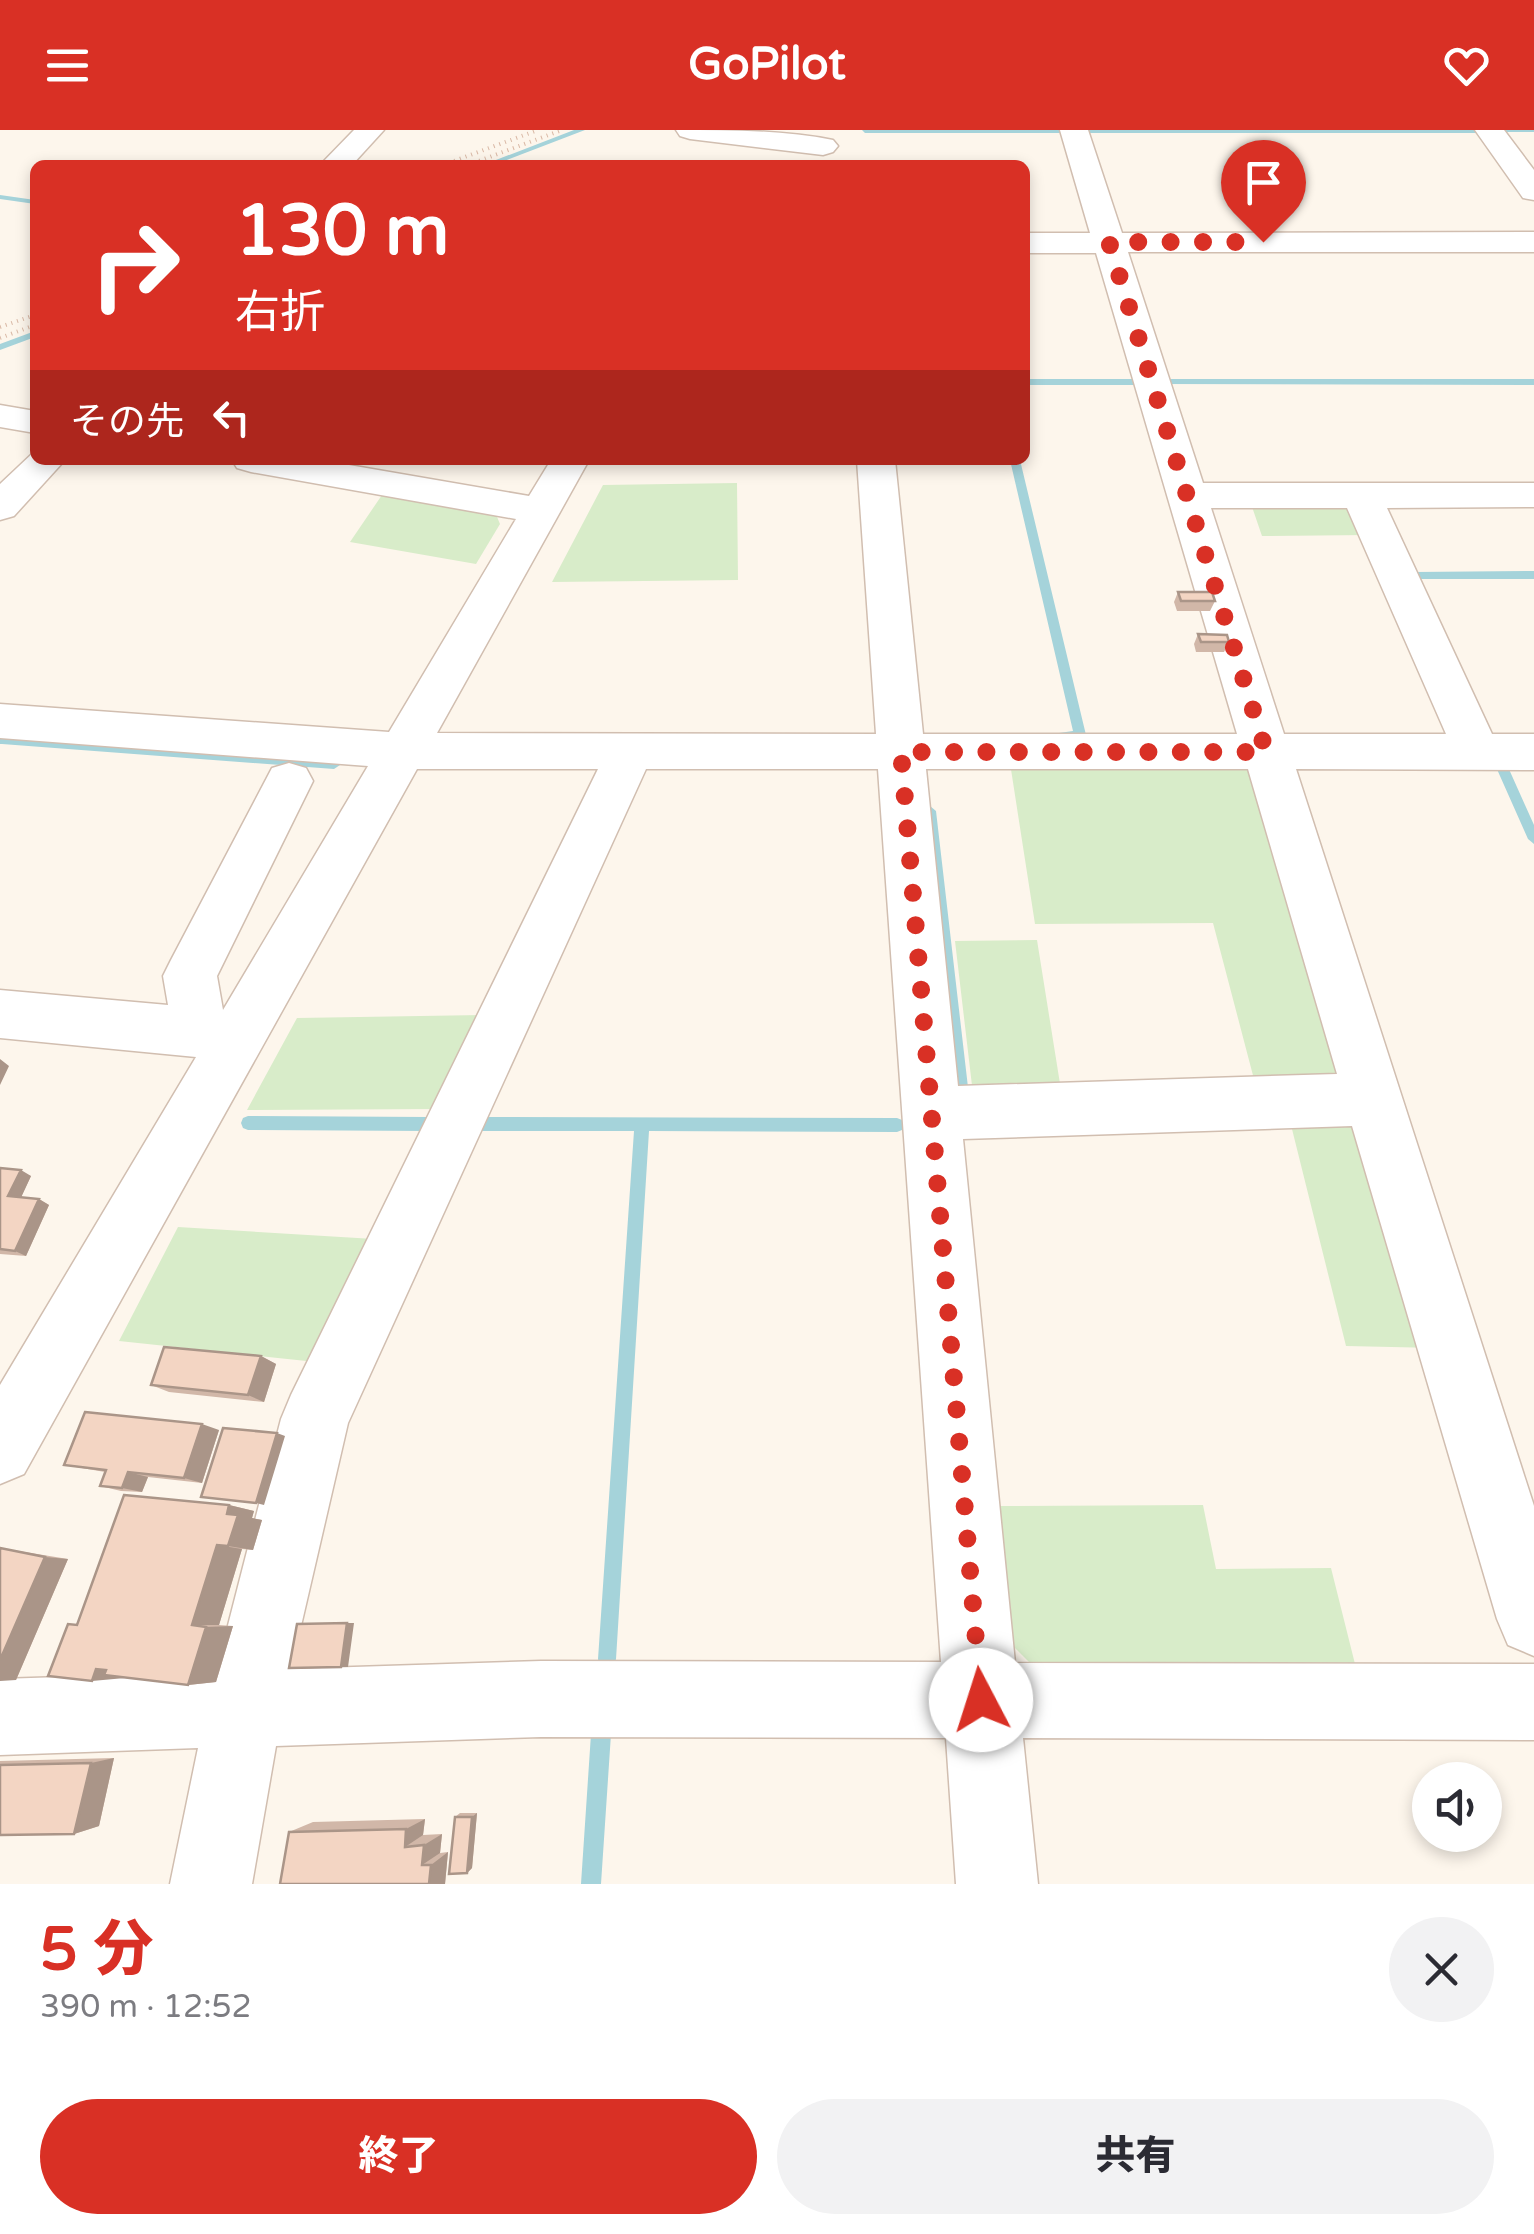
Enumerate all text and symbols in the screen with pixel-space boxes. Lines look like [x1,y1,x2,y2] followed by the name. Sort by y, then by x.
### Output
[40,38,95,93] icon: menu
[688,38,846,92] text: GoPilot
[1439,38,1494,93] icon: heart
[1221,140,1306,243] pin
[1236,155,1291,210] icon: arrive
[235,190,449,274] text: 130 m
[70,200,200,330] icon: right
[235,286,325,340] text: 右折
[204,390,259,445] icon: left
[70,399,184,445] text: その先
[929,1648,1033,1752] position arrow
[1412,1762,1502,1852] map controls
[1412,1762,1502,1852] button: sound
[40,1914,153,1986] text: 5 分
[1389,1917,1494,2022] button: close
[40,1988,252,2026] text: 390 m · 12:52
[40,2099,757,2214] button: 終了
[777,2099,1494,2214] button: 共有

